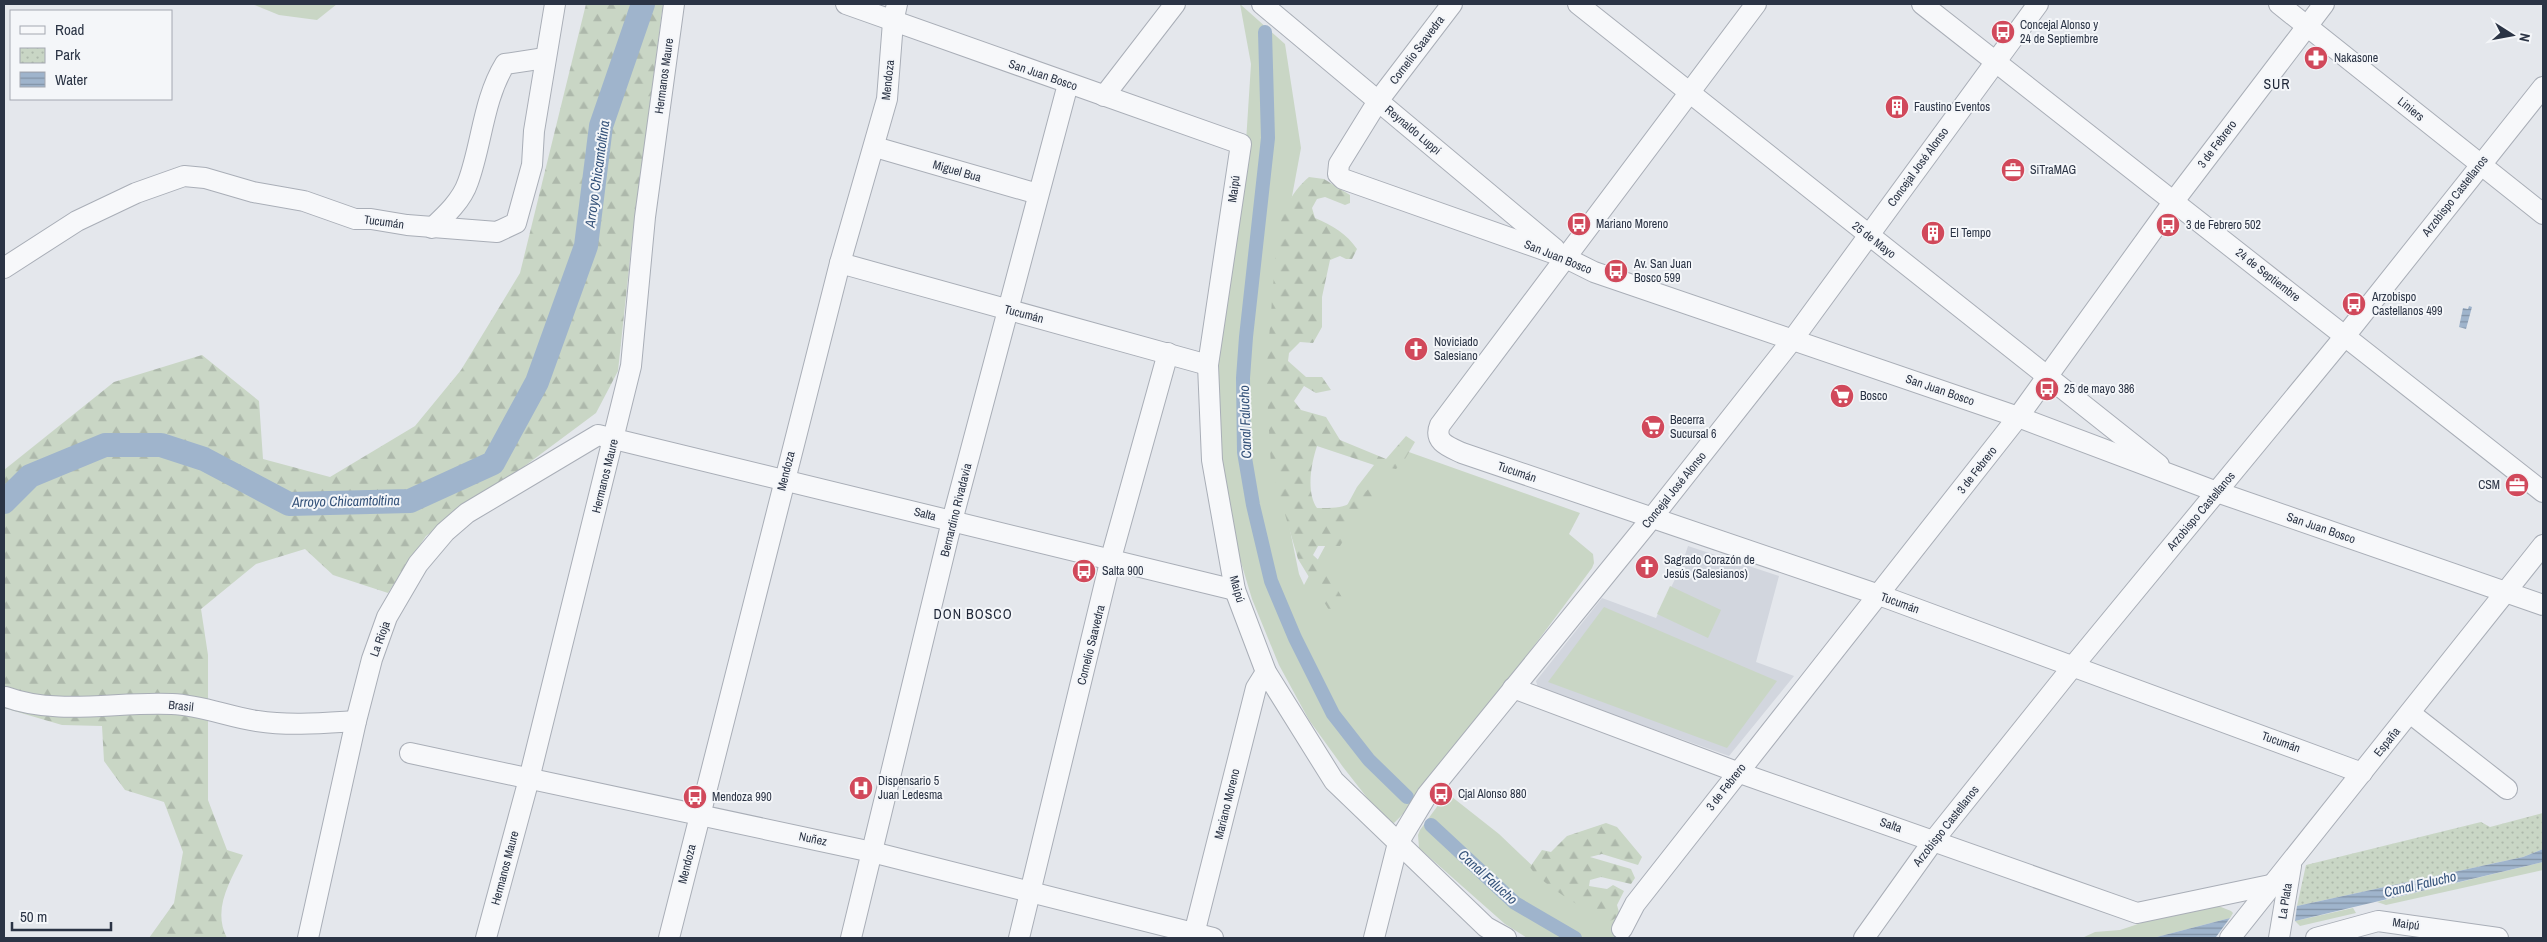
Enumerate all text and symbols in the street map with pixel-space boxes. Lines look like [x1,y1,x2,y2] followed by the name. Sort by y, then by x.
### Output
[10,10,172,100] legend
[2487,10,2537,60] north arrow
[1386,12,1448,88] street label: Cornelio Saavedra
[2020,17,2098,47] place label: Concejal Alonso y 24 de Septiembre
[55,19,84,40] text: Road
[1990,19,2016,45] bus stop icon: Concejal Alonso y 24 de Septiembre
[2515,32,2534,43] text: N
[651,37,677,115] street label: Hermanos Maure
[55,44,81,65] text: Park
[2303,45,2329,71] pharmacy icon: Nakasone
[2334,50,2378,66] place label: Nakasone
[1007,56,1079,94] street label: San Juan Bosco
[878,59,898,101] street label: Mendoza
[55,69,87,90] text: Water
[2263,75,2291,93] district label: SUR
[2394,93,2428,125] street label: Liniers
[1884,94,1910,120] building icon: Faustino Eventos
[1914,99,1990,115] place label: Faustino Eventos
[1381,102,1445,158] street label: Reynaldo Luppi
[2194,117,2240,171] street label: 3 de Febrero
[580,119,613,230] water label: Arroyo Chicamtoltina
[1884,124,1952,210] street label: Concejal José Alonso
[2418,152,2492,241] street label: Arzobispo Castellanos
[931,156,984,186] street label: Miguel Bua
[2000,157,2026,183] office icon: SiTraMAG
[2030,162,2076,178] place label: SiTraMAG
[1224,174,1244,204] street label: Maipú
[363,211,405,233] street label: Tucumán
[1566,211,1592,237] bus stop icon: Mariano Moreno
[2155,212,2181,238] bus stop icon: 3 de Febrero 502
[1596,216,1668,232] place label: Mariano Moreno
[2186,217,2261,233] place label: 3 de Febrero 502
[1849,218,1899,262] street label: 25 de Mayo
[1920,220,1946,246] building icon: El Tempo
[1950,225,1991,241] place label: El Tempo
[1522,236,1594,278] street label: San Juan Bosco
[2232,245,2304,305] street label: 24 de Septiembre
[1633,256,1692,286] place label: Av. San Juan Bosco 599
[1603,258,1629,284] bus stop icon: Av. San Juan Bosco 599
[2371,289,2443,319] place label: Arzobispo Castellanos 499
[2341,291,2367,317] bus stop icon: Arzobispo Castellanos 499
[1003,301,1045,327] street label: Tucumán
[1434,334,1478,364] place label: Noviciado Salesiano
[1403,336,1429,362] church icon: Noviciado Salesiano
[1904,371,1976,409] street label: San Juan Bosco
[2034,376,2060,402] bus stop icon: 25 de mayo 386
[2064,381,2135,397] place label: 25 de mayo 386
[1829,383,1855,409] supermarket icon: Bosco
[1235,385,1255,459] water label: Canal Falucho
[1860,388,1887,404] place label: Bosco
[1670,412,1717,442] place label: Becerra Sucursal 6
[1640,414,1666,440] supermarket icon: Becerra Sucursal 6
[588,437,622,515] street label: Hermanos Maure
[1953,443,2001,497] street label: 3 de Febrero
[1638,448,1710,532] street label: Concejal José Alonso
[773,449,799,493] street label: Mendoza
[1495,458,1539,486] street label: Tucumán
[937,461,975,558] street label: Bernardino Rivadavia
[2163,468,2239,555] street label: Arzobispo Castellanos
[2504,472,2530,498] office icon: CSM
[2478,477,2500,493] place label: CSM
[291,491,400,511] water label: Arroyo Chicamtoltina
[912,504,938,525] street label: Salta
[2285,509,2357,547] street label: San Juan Bosco
[1664,552,1755,582] place label: Sagrado Corazón de Jesús (Salesianos)
[1634,554,1660,580] church icon: Sagrado Corazón de Jesús (Salesianos)
[1071,558,1097,584] bus stop icon: Salta 900
[1102,563,1144,579] place label: Salta 900
[1226,574,1248,604] street label: Maipú
[1878,589,1922,617] street label: Tucumán
[1073,603,1109,687] street label: Cornelio Saavedra
[933,605,1013,623] district label: DON BOSCO
[366,619,394,659] street label: La Rioja
[168,697,194,715] street label: Brasil
[2370,724,2404,760] street label: España
[2259,728,2303,756] street label: Tucumán
[1702,760,1750,814] street label: 3 de Febrero
[1211,767,1243,841] street label: Mariano Moreno
[878,773,943,803] place label: Dispensario 5 Juan Ledesma
[848,775,874,801] hospital icon: Dispensario 5 Juan Ledesma
[1428,781,1454,807] bus stop icon: Cjal Alonso 880
[1909,782,1983,871] street label: Arzobispo Castellanos
[682,784,708,810] bus stop icon: Mendoza 990
[1458,786,1526,802] place label: Cjal Alonso 880
[712,789,772,805] place label: Mendoza 990
[1878,814,1905,836] street label: Salta
[797,828,829,850] street label: Nuñez
[487,829,523,907] street label: Hermanos Maure
[674,842,700,886] street label: Mendoza
[1455,846,1521,908] water label: Canal Falucho
[2382,867,2458,901] water label: Canal Falucho
[2274,881,2296,920] street label: La Plata
[12,900,111,932] scale bar
[20,906,47,927] text: 50 m
[2391,914,2421,934] street label: Maipú

